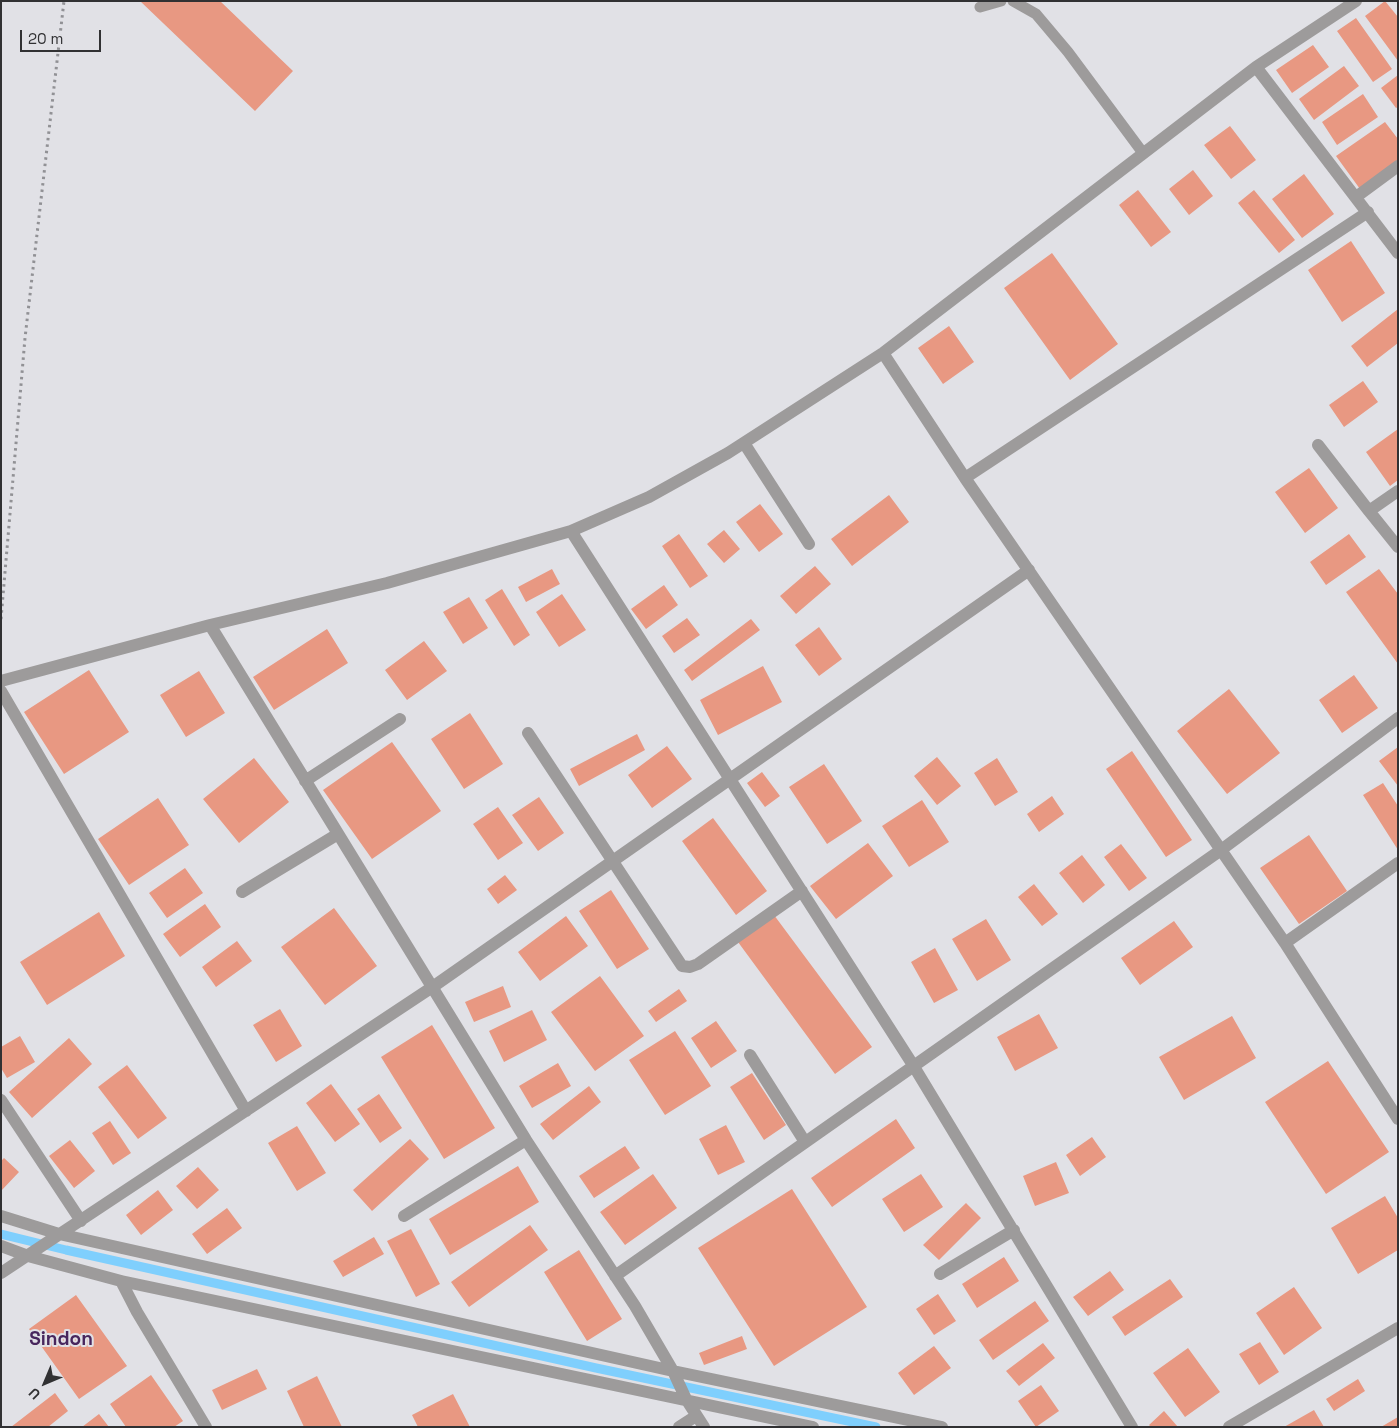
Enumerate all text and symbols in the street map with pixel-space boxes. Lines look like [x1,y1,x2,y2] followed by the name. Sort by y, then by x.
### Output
[22,20,104,52] scale bar
[28,29,63,48] text: 20 m
[29,1329,93,1351] district label: Sindon
[20,1358,70,1408] north arrow
[25,1384,44,1403] text: U

